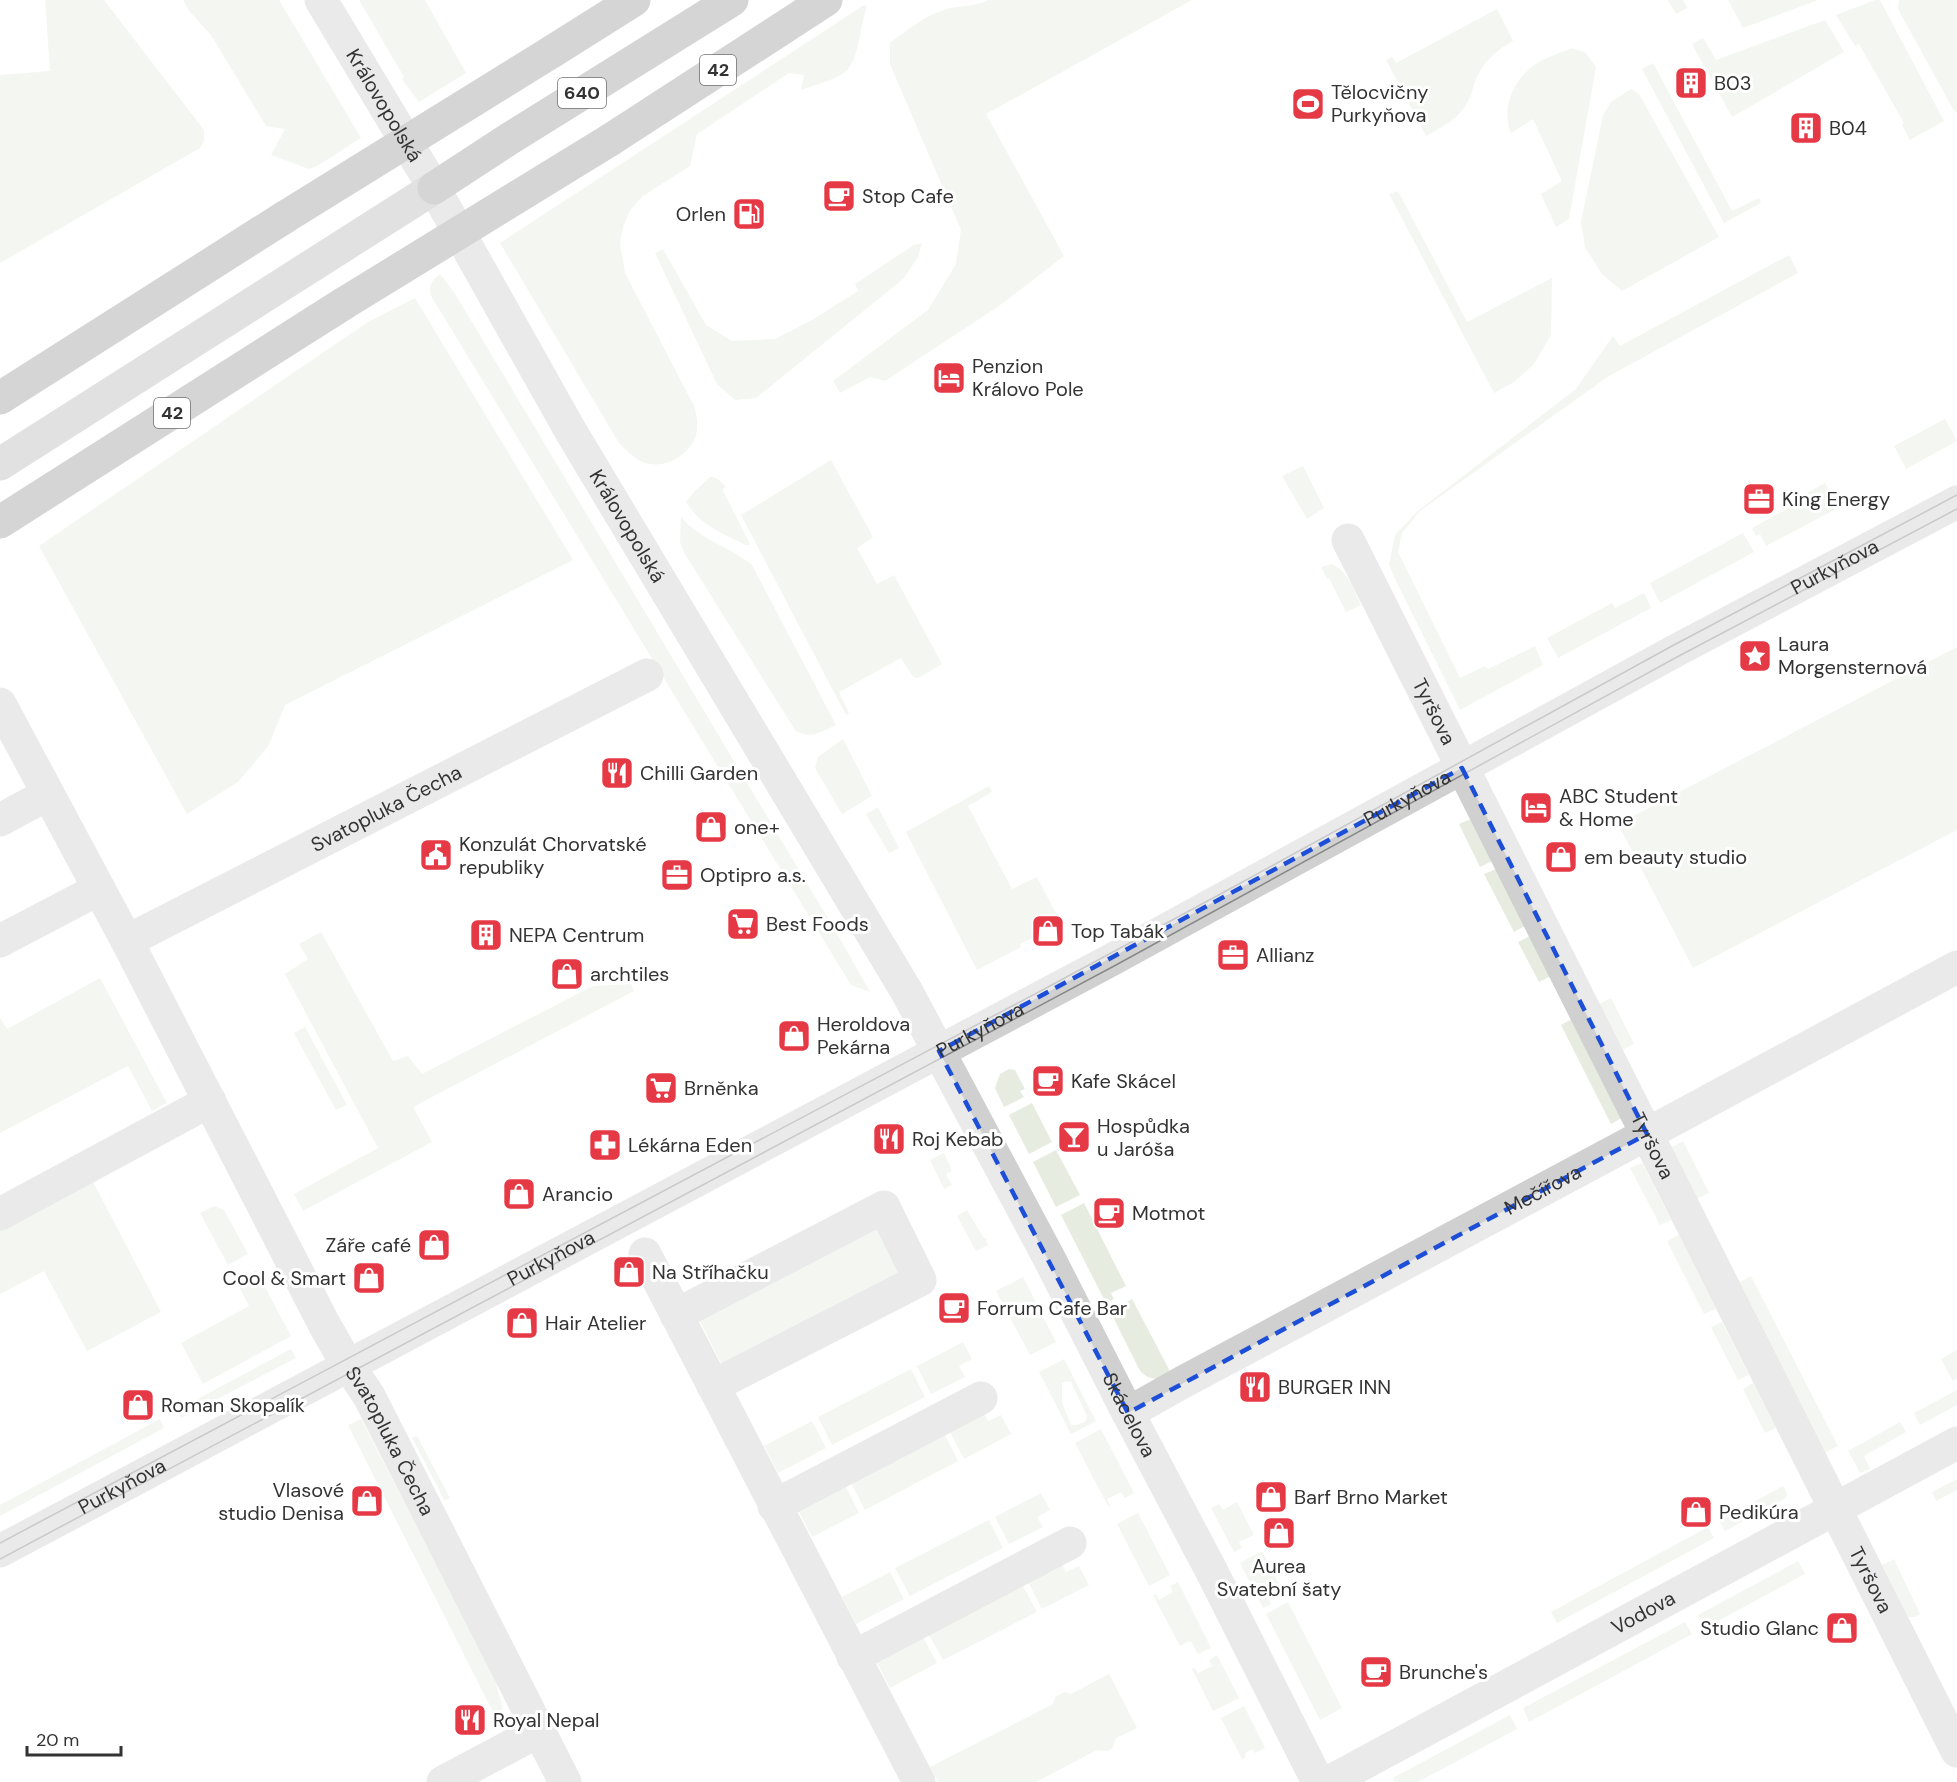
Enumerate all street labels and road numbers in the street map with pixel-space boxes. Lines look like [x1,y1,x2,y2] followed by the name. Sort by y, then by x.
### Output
[340,44,428,167] street label: Královopolská
[700,55,736,85] road number: 42
[558,78,606,108] road number: 640
[154,398,190,428] road number: 42
[584,465,672,587] street label: Královopolská
[1786,533,1883,600] street label: Purkyňova
[1407,674,1462,749] street label: Tyršova
[306,759,466,858] street label: Svatopluka Čecha
[1359,763,1455,832] street label: Purkyňova
[932,996,1028,1064] street label: Purkyňova
[1625,1108,1680,1183] street label: Tyršova
[1500,1159,1586,1221] street label: Mečířova
[503,1224,599,1292] street label: Purkyňova
[339,1361,441,1520] street label: Svatopluka Čecha
[1097,1368,1162,1462] street label: Skácelova
[74,1452,170,1520] street label: Purkyňova
[1843,1542,1899,1618] street label: Tyršova
[1607,1585,1680,1640] street label: Vodova

